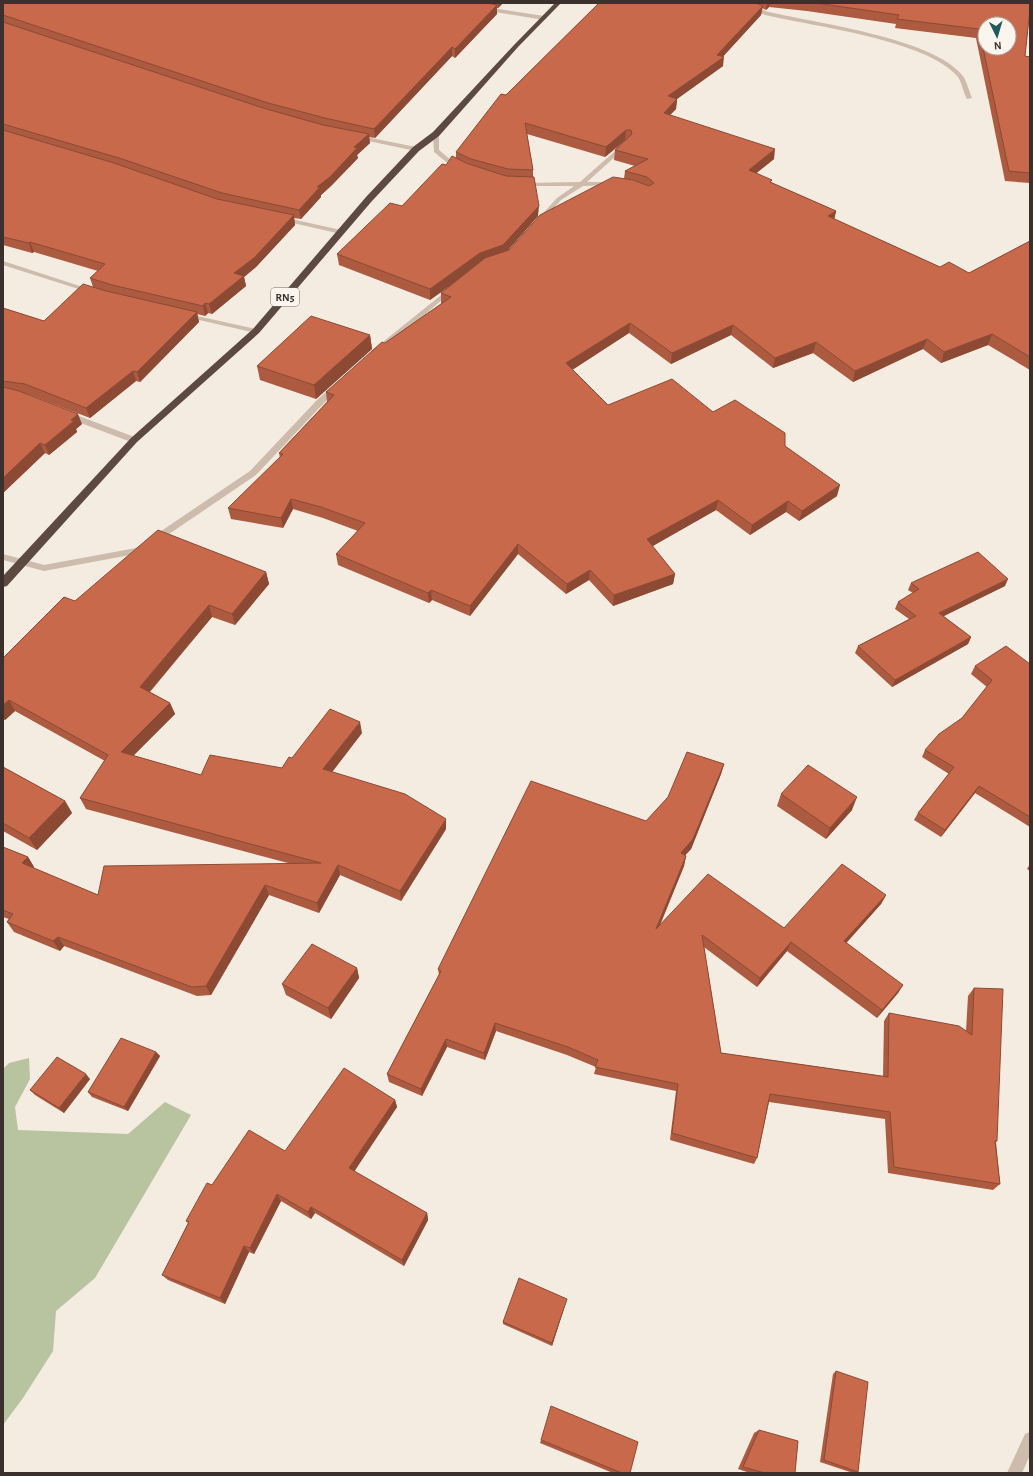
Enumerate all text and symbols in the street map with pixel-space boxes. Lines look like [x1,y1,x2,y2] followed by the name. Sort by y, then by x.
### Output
[977,16,1017,56] north arrow
[994,40,1002,51] text: N
[271,288,299,306] road number: RN5

